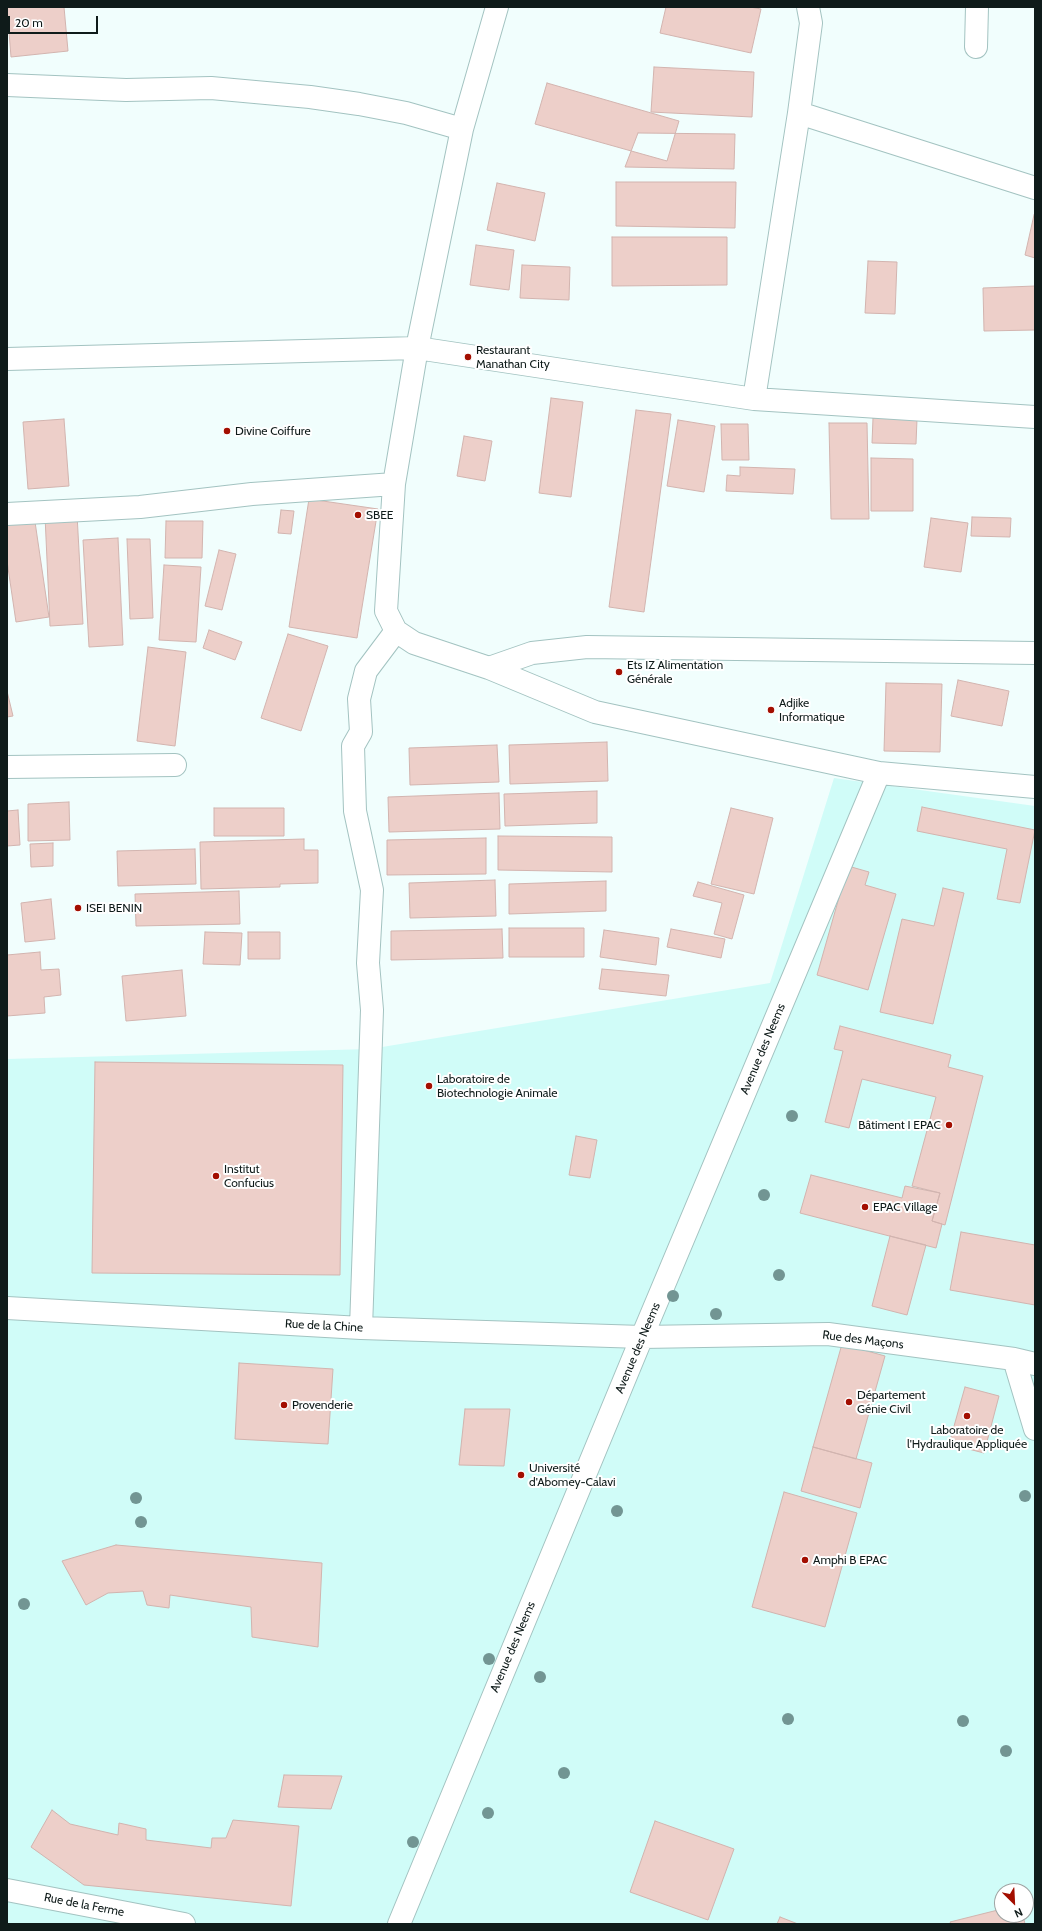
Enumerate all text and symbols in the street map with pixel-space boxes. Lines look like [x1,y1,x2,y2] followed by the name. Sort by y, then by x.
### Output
[10,8,100,34] scale bar
[15,15,43,30] text: 20 m
[476,343,550,371] place label: Restaurant Manathan City
[463,352,473,362] marker: Restaurant Manathan City
[235,424,311,438] place label: Divine Coiffure
[222,426,232,436] marker: Divine Coiffure
[366,508,393,522] place label: SBEE
[353,510,363,520] marker: SBEE
[627,658,723,686] place label: Ets IZ Alimentation Générale
[614,667,624,677] marker: Ets IZ Alimentation Générale
[779,696,845,724] place label: Adjike Informatique
[766,705,776,715] marker: Adjike Informatique
[86,901,142,915] place label: ISEI BENIN
[73,903,83,913] marker: ISEI BENIN
[737,1001,789,1097] street label: Avenue des Neems
[437,1072,557,1100] place label: Laboratoire de Biotechnologie Animale
[424,1081,434,1091] marker: Laboratoire de Biotechnologie Animale
[858,1118,941,1132] place label: Bâtiment I EPAC
[944,1120,954,1130] marker: Bâtiment I EPAC
[224,1162,274,1190] place label: Institut Confucius
[211,1171,221,1181] marker: Institut Confucius
[873,1200,937,1214] place label: EPAC Village
[860,1202,870,1212] marker: EPAC Village
[612,1300,664,1396] street label: Avenue des Neems
[285,1317,363,1335] street label: Rue de la Chine
[822,1328,904,1352] street label: Rue des Maçons
[857,1388,925,1416] place label: Département Génie Civil
[844,1397,854,1407] marker: Département Génie Civil
[292,1398,353,1412] place label: Provenderie
[279,1400,289,1410] marker: Provenderie
[962,1411,972,1421] marker: Laboratoire de l'Hydraulique Appliquée
[907,1423,1027,1451] place label: Laboratoire de l'Hydraulique Appliquée
[529,1461,616,1489] place label: Université d'Abomey-Calavi
[516,1470,526,1480] marker: Université d'Abomey-Calavi
[813,1553,887,1567] place label: Amphi B EPAC
[800,1555,810,1565] marker: Amphi B EPAC
[487,1599,539,1695] street label: Avenue des Neems
[994,1883,1034,1923] north arrow
[43,1890,125,1920] street label: Rue de la Ferme
[1012,1905,1025,1921] text: N

